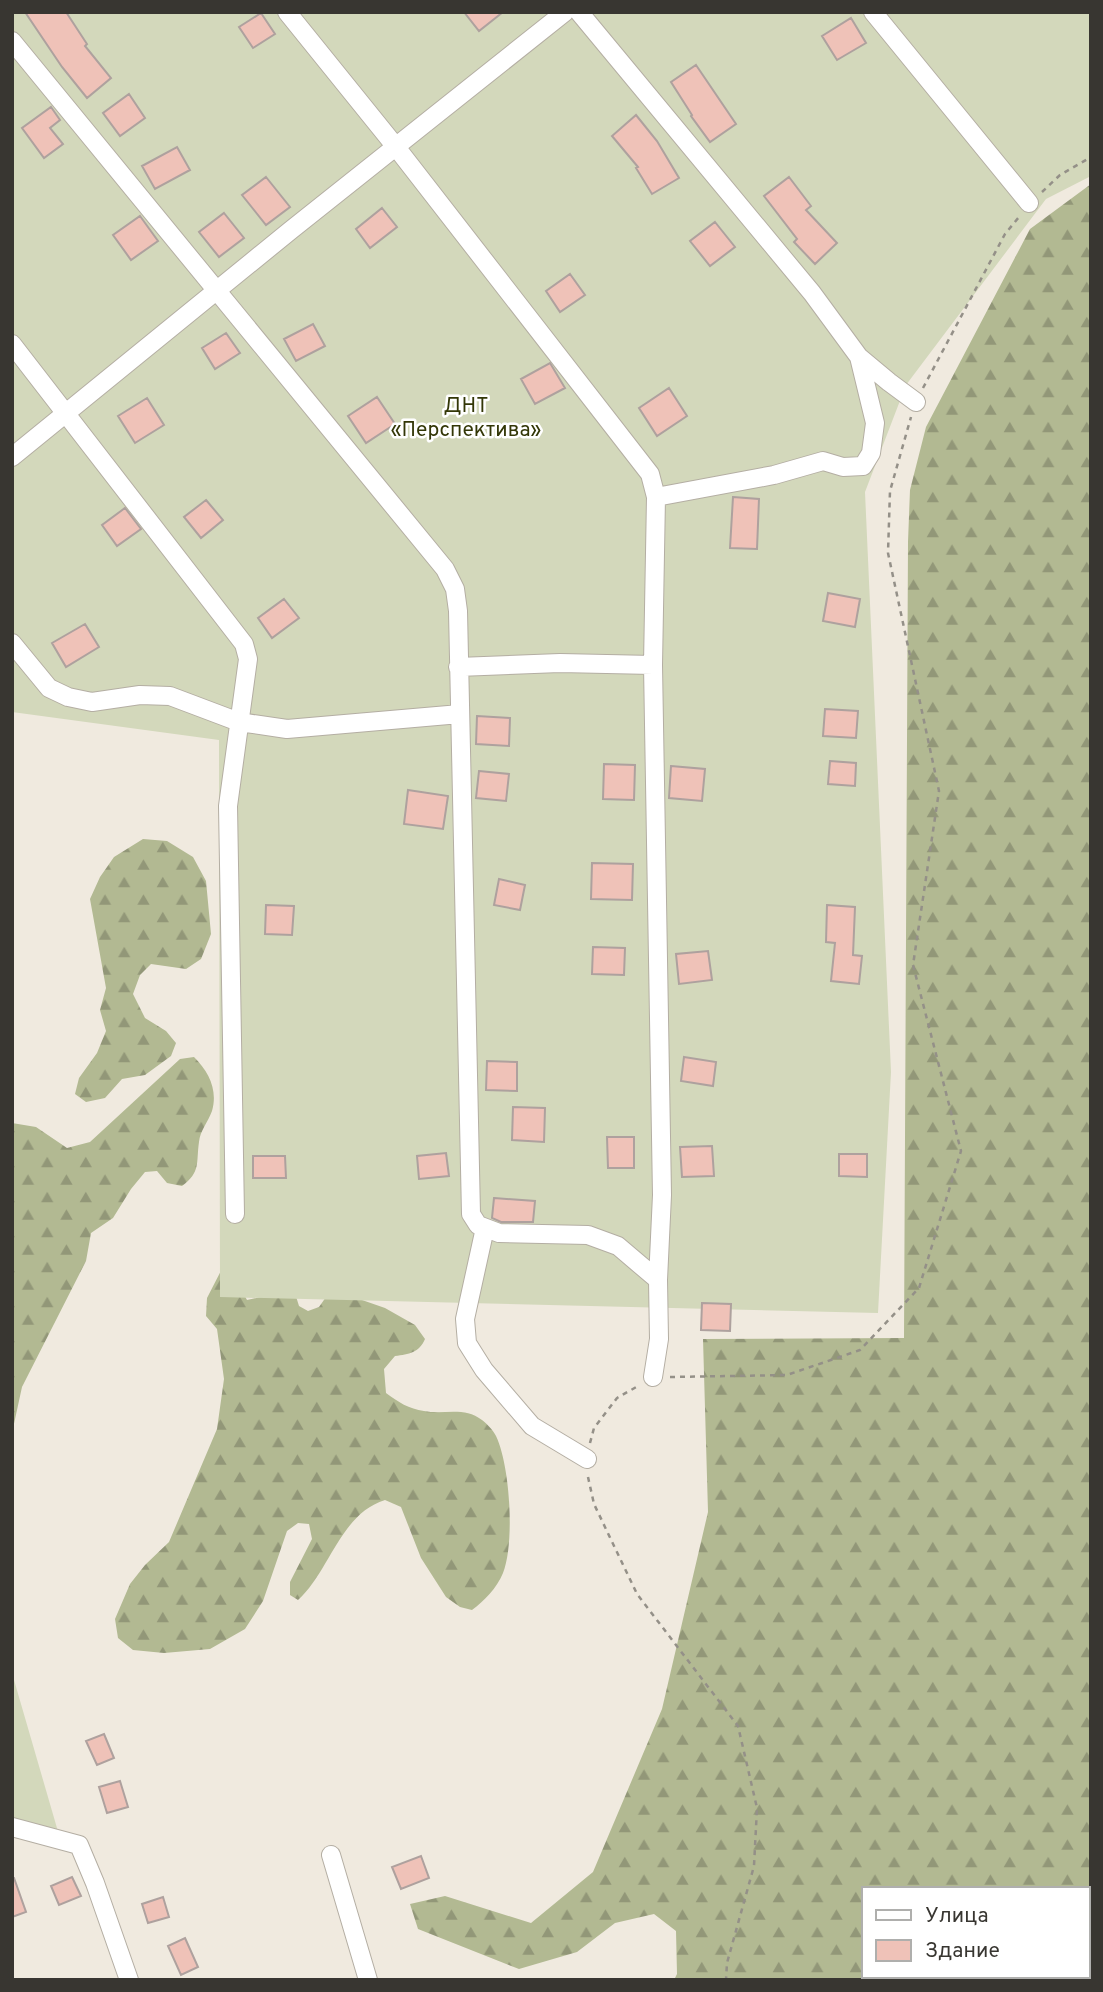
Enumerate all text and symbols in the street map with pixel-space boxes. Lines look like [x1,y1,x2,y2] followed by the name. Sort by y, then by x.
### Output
[391,393,542,444] park label: ДНТ «Перспектива»
[862,1887,1089,1978] legend
[925,1903,989,1930] text: Улица
[925,1938,1000,1965] text: Здание

